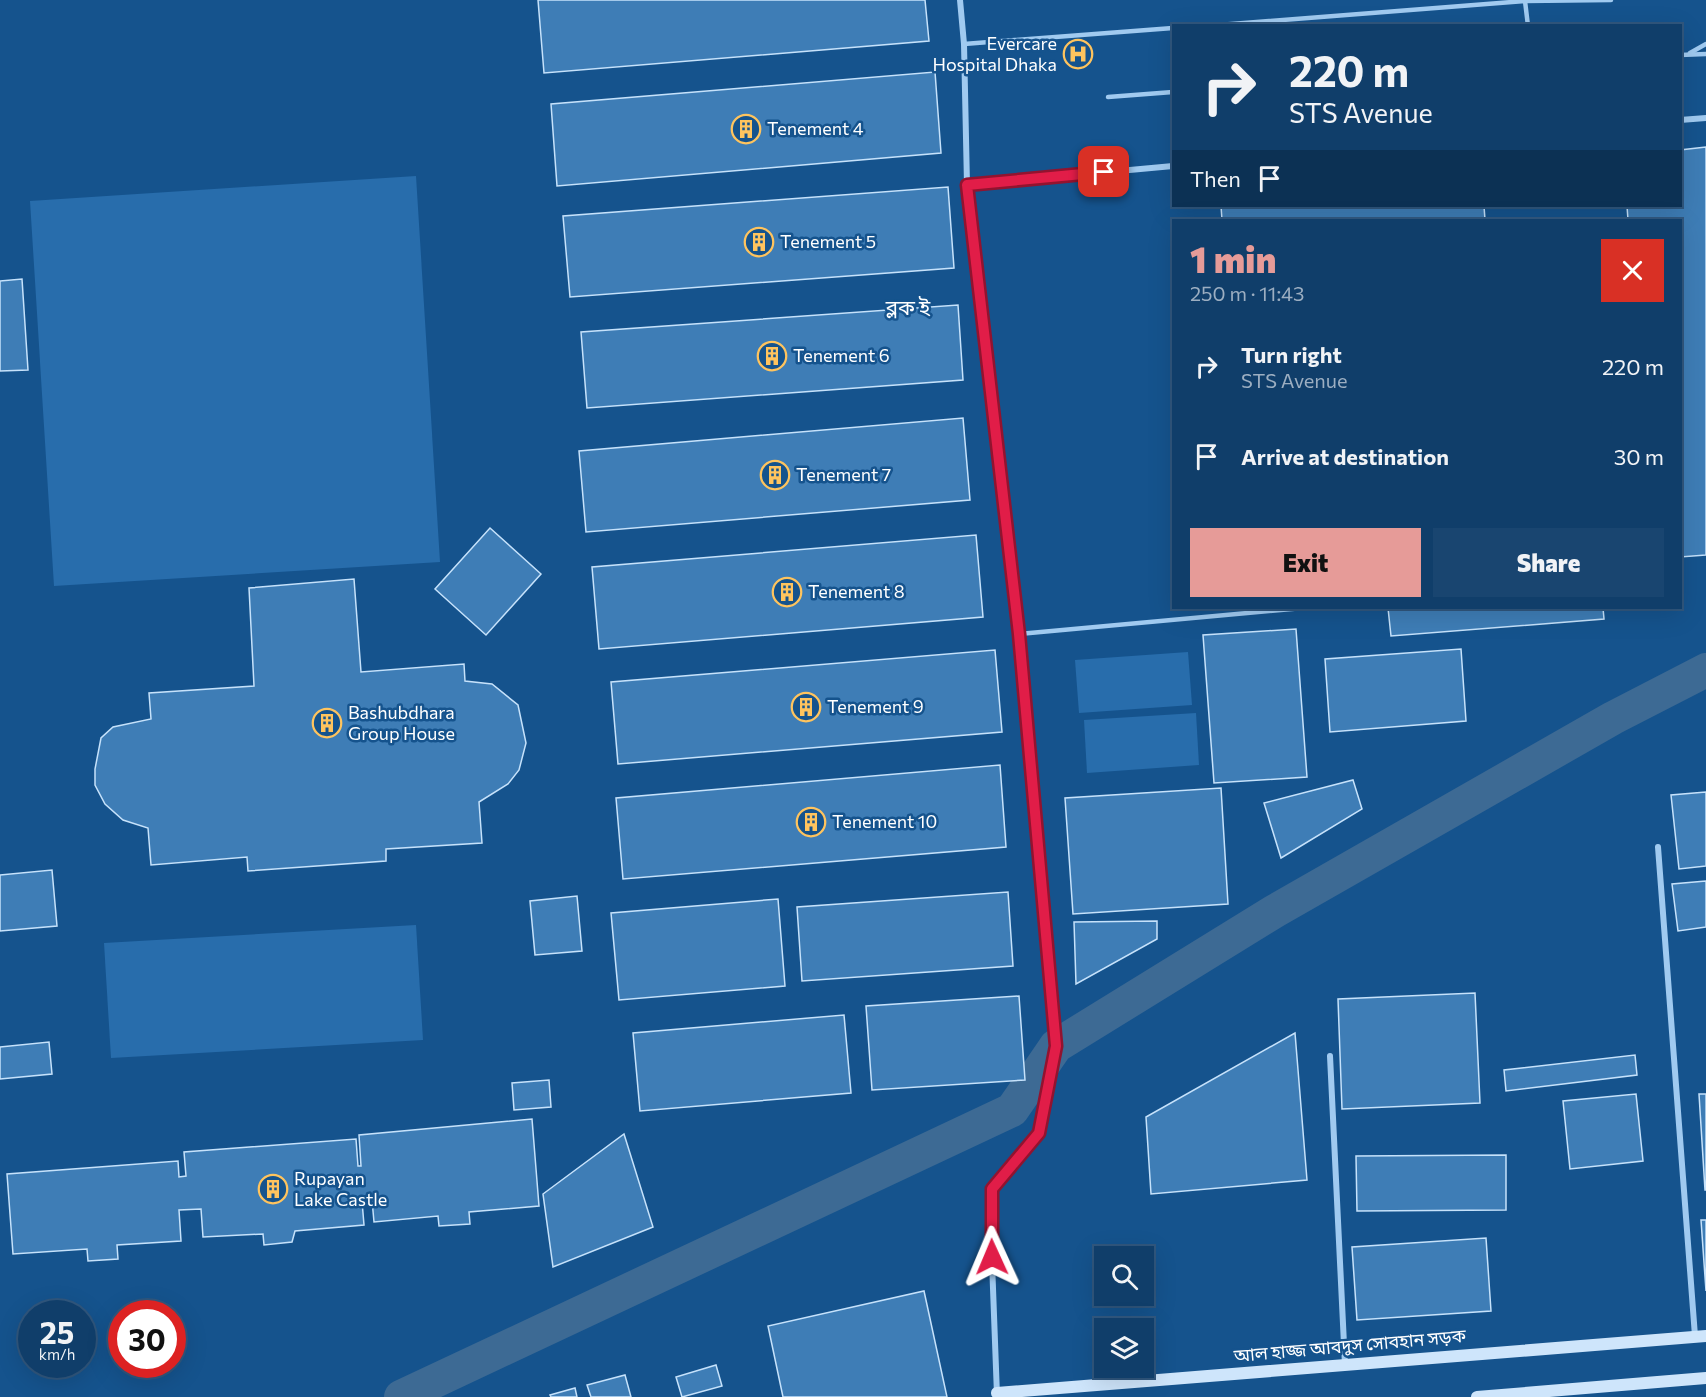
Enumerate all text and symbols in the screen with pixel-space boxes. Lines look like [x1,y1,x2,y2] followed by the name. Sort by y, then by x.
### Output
[933,32,1057,75] place label: Evercare Hospital Dhaka
[1062,38,1094,70] hospital icon: Evercare Hospital Dhaka
[1289,44,1409,96] text: 220 m
[1190,48,1268,126] icon: right
[1289,96,1433,129] text: STS Avenue
[730,113,762,145] building icon: Tenement 4
[767,117,864,139] place label: Tenement 4
[1078,146,1129,197] pin
[1087,155,1120,188] icon: arrive
[1253,162,1286,195] icon: arrive
[1190,165,1241,192] text: Then
[743,226,775,258] building icon: Tenement 5
[780,230,876,252] place label: Tenement 5
[1190,236,1276,280] text: 1 min
[1601,239,1664,302] button: close
[1190,281,1305,305] text: 250 m · 11:43
[885,294,931,319] district label: ব্লক ই
[756,340,788,372] building icon: Tenement 6
[1241,341,1342,368] text: Turn right
[793,344,890,366] place label: Tenement 6
[1190,350,1223,383] icon: right
[1602,353,1664,380] text: 220 m
[1241,368,1348,392] text: STS Avenue
[1190,440,1223,473] icon: arrive
[1241,443,1449,470] text: Arrive at destination
[1614,443,1664,470] text: 30 m
[759,459,791,491] building icon: Tenement 7
[796,463,891,485] place label: Tenement 7
[1190,528,1421,597] button: Exit
[1433,528,1664,597] button: Share
[771,576,803,608] building icon: Tenement 8
[808,580,905,602] place label: Tenement 8
[790,691,822,723] building icon: Tenement 9
[827,695,924,717] place label: Tenement 9
[348,701,455,744] place label: Bashubdhara Group House
[311,707,343,739] building icon: Bashubdhara Group House
[795,806,827,838] building icon: Tenement 10
[832,810,937,832] place label: Tenement 10
[294,1167,387,1210] place label: Rupayan Lake Castle
[257,1173,289,1205] building icon: Rupayan Lake Castle
[960,1225,1024,1289] position arrow
[1094,1246,1154,1378] map controls
[1094,1246,1154,1306] button: search
[108,1300,186,1378] speed limit sign: 30
[40,1313,74,1350] text: 25
[1094,1318,1154,1378] button: layers
[1232,1324,1467,1366] street label: আল হাজ্জ আবদুস সোবহান সড়ক
[39,1345,75,1363] text: km/h

